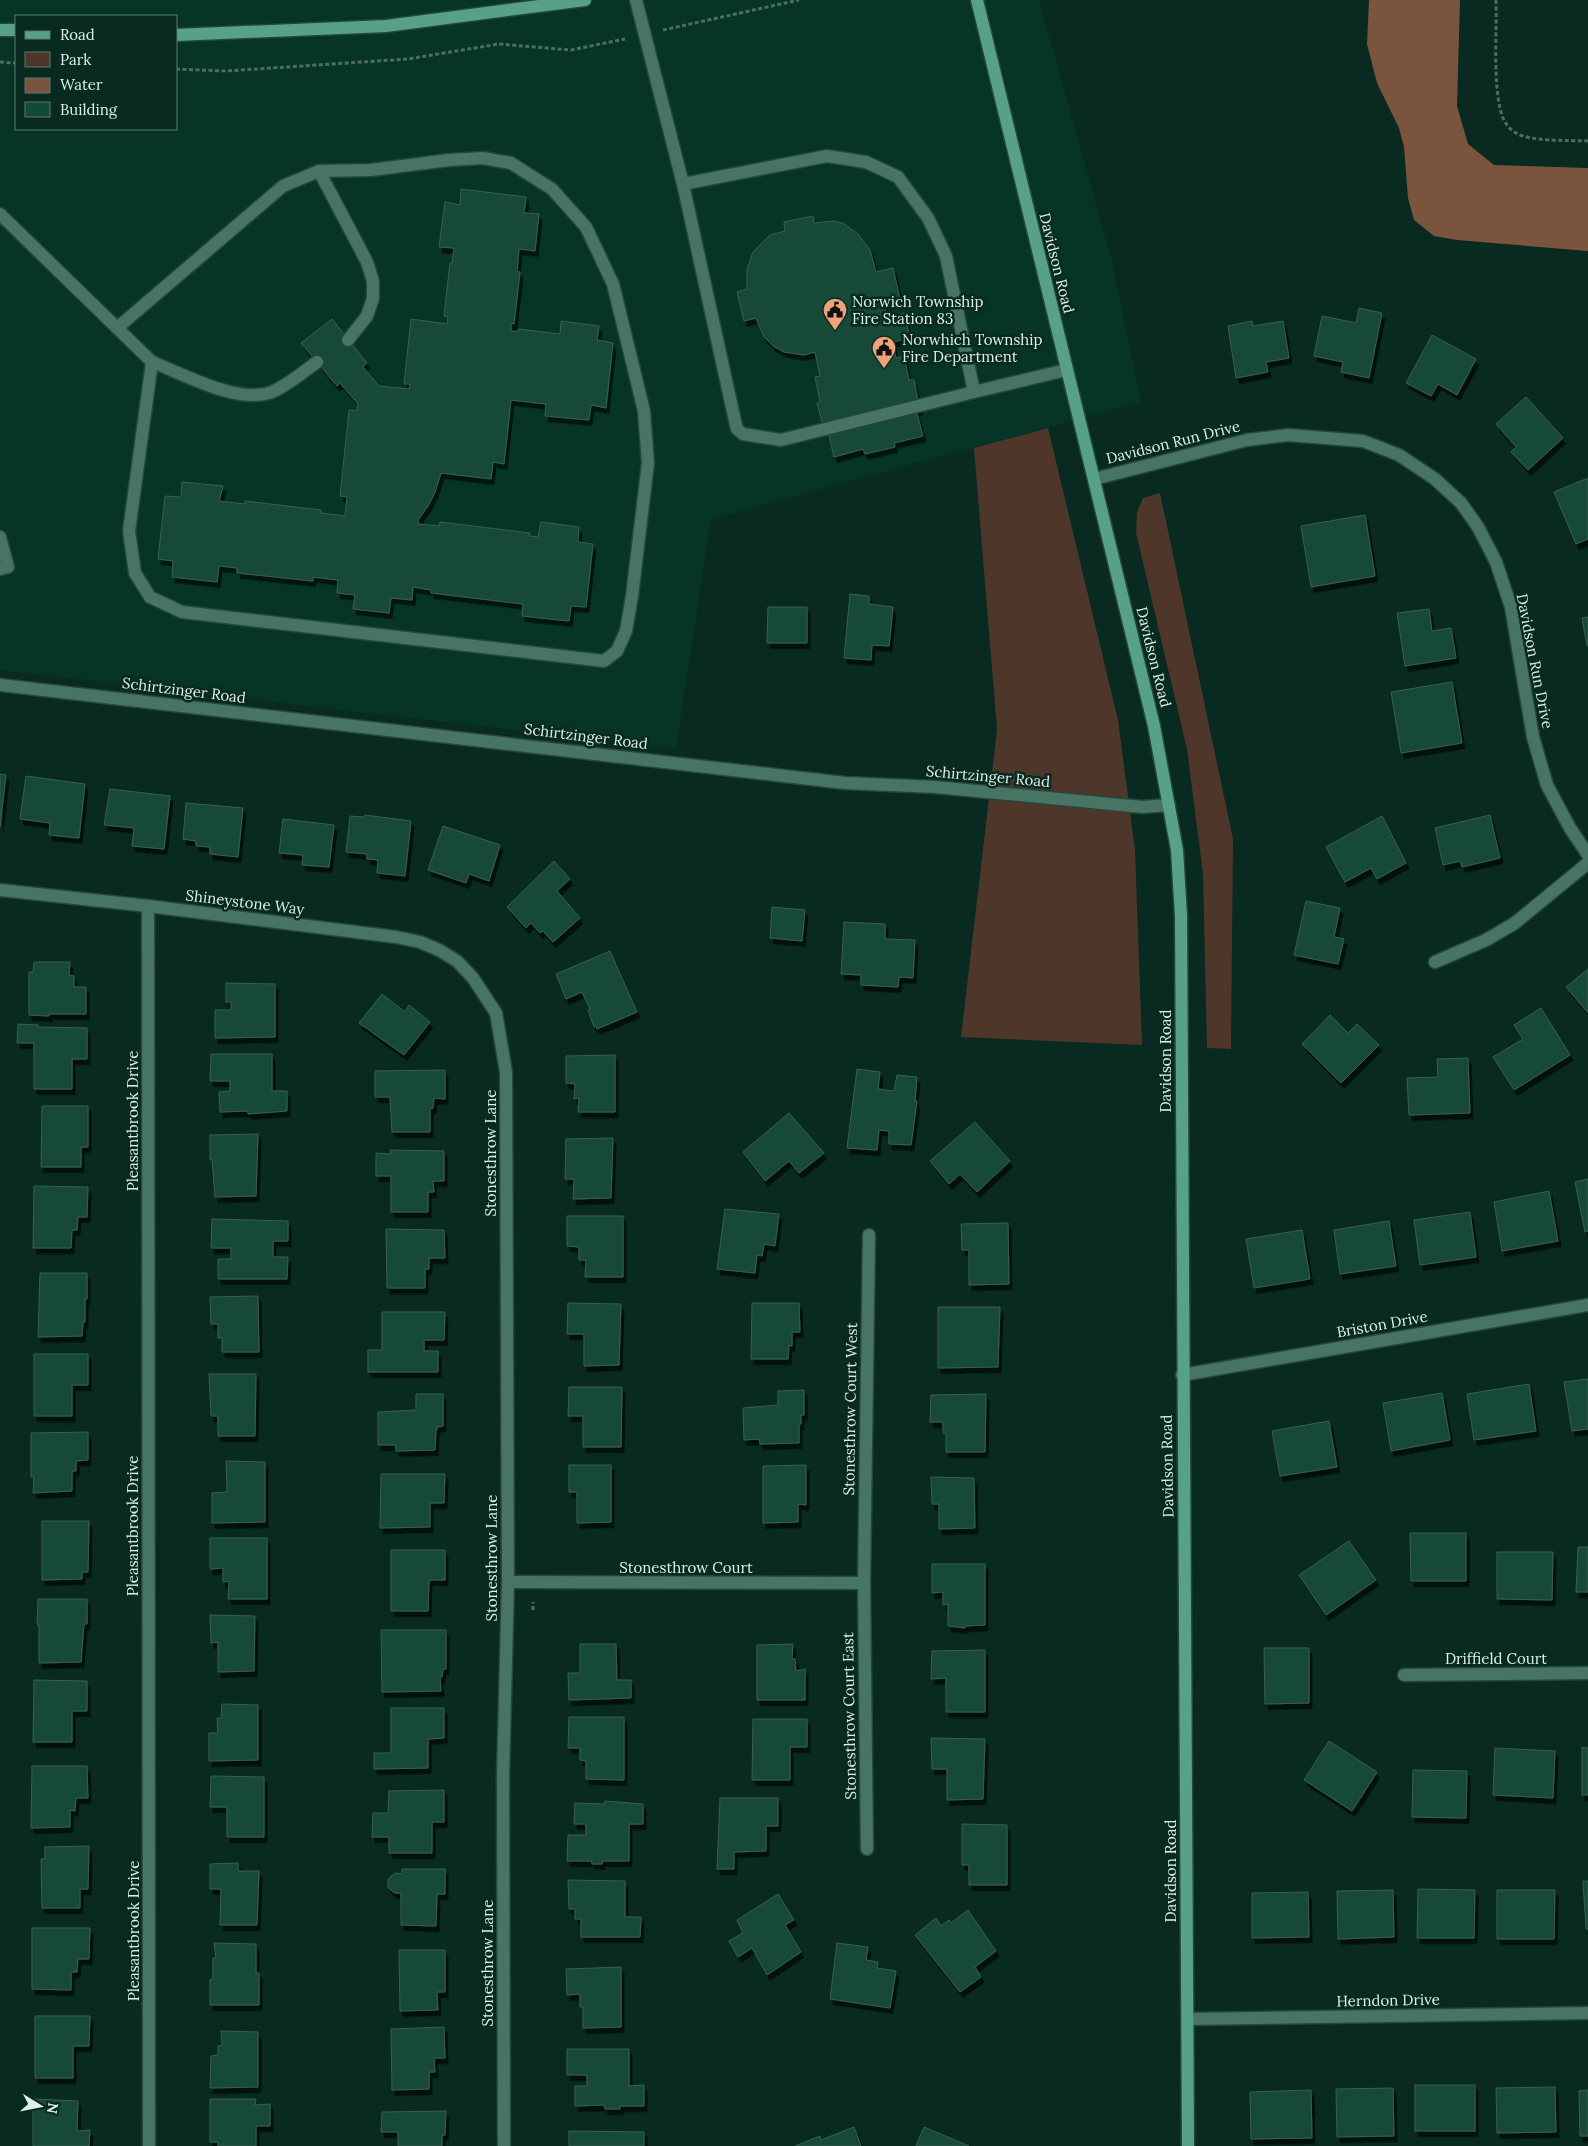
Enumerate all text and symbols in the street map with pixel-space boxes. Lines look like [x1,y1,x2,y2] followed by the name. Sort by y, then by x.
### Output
[15,15,178,130] legend
[60,25,95,44] text: Road
[60,50,91,69] text: Park
[60,75,103,94] text: Water
[60,100,118,119] text: Building
[1035,211,1079,315] street label: Davidson Road
[852,292,984,328] place label: Norwich Township Fire Station 83
[822,297,848,331] public building icon: Norwich Township Fire Station 83
[902,330,1043,366] place label: Norwhich Township Fire Department
[871,335,897,369] public building icon: Norwhich Township Fire Department
[1104,416,1242,468] street label: Davidson Run Drive
[1513,592,1557,730] street label: Davidson Run Drive
[1132,605,1176,709] street label: Davidson Road
[121,673,247,707] street label: Schirtzinger Road
[523,719,649,753] street label: Schirtzinger Road
[925,761,1051,791] street label: Schirtzinger Road
[185,885,305,919] street label: Shineystone Way
[1156,1009,1175,1113] street label: Davidson Road
[123,1051,142,1191] street label: Pleasantbrook Drive
[481,1090,500,1216] street label: Stonesthrow Lane
[1335,1307,1429,1341] street label: Briston Drive
[839,1322,861,1496] street label: Stonesthrow Court West
[1157,1414,1177,1518] street label: Davidson Road
[123,1456,142,1596] street label: Pleasantbrook Drive
[482,1495,501,1621] street label: Stonesthrow Lane
[619,1558,753,1577] street label: Stonesthrow Court
[838,1632,860,1800] street label: Stonesthrow Court East
[1445,1649,1547,1668] street label: Driffield Court
[1161,1819,1180,1923] street label: Davidson Road
[124,1861,143,2001] street label: Pleasantbrook Drive
[478,1900,497,2026] street label: Stonesthrow Lane
[1336,1990,1440,2010] street label: Herndon Drive
[15,2081,65,2131] north arrow
[43,2101,63,2115] text: N

